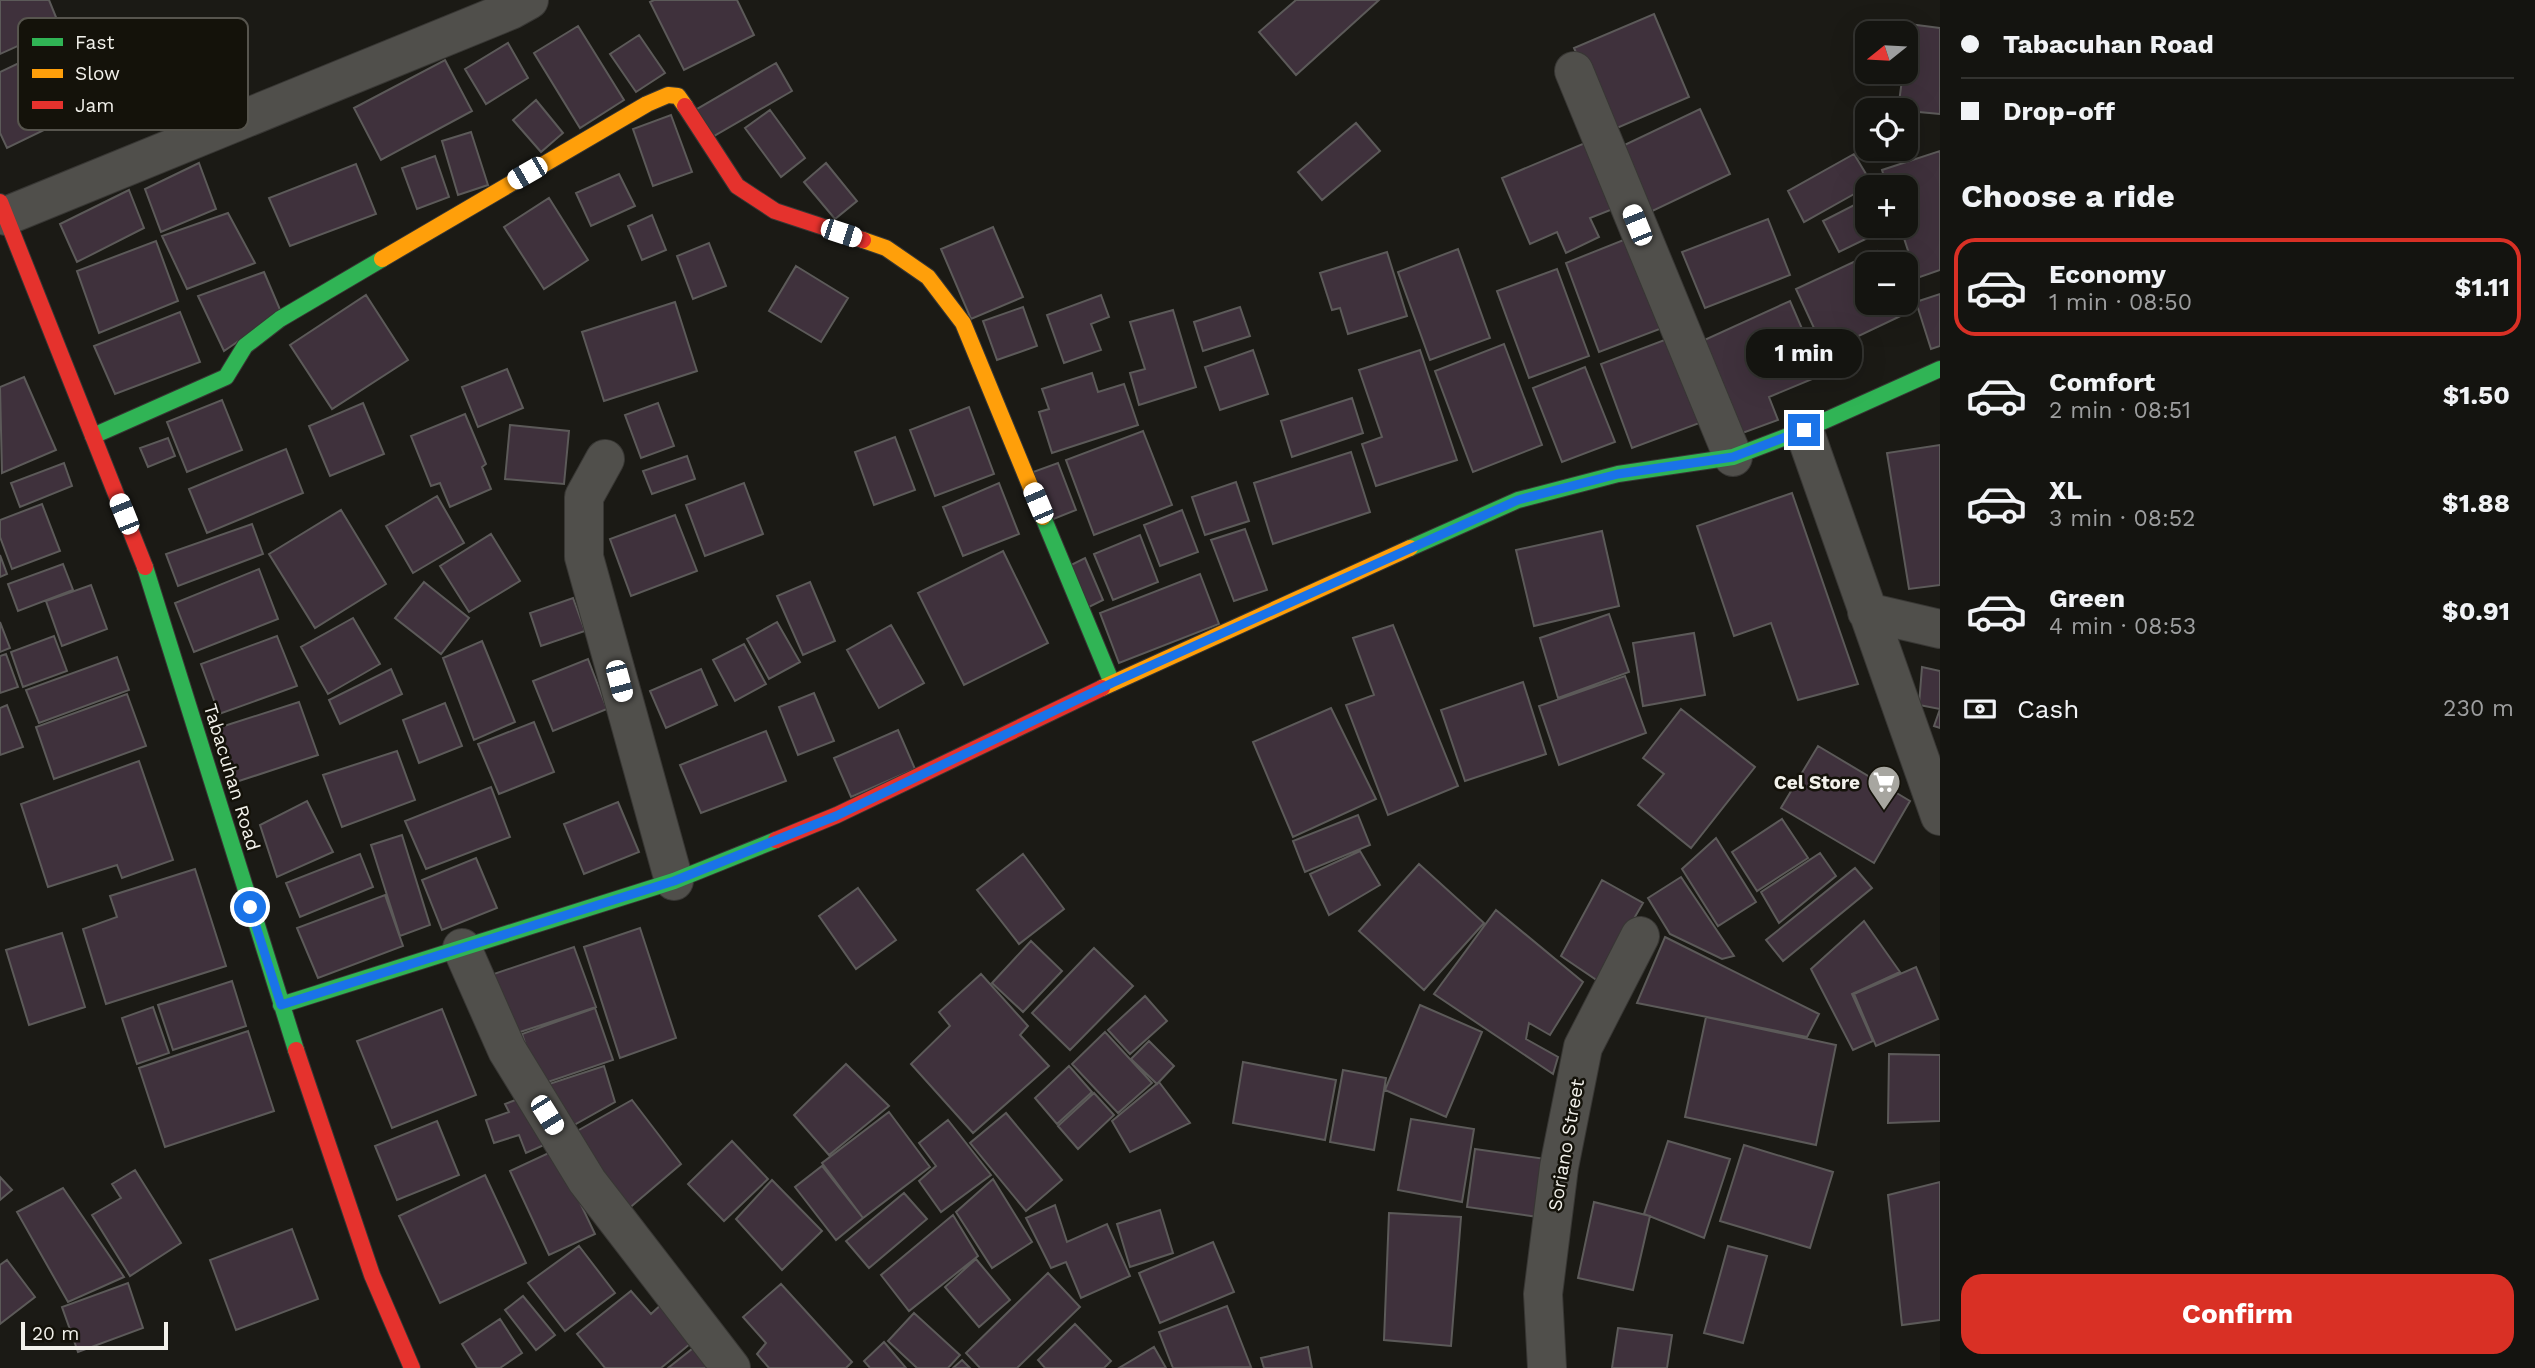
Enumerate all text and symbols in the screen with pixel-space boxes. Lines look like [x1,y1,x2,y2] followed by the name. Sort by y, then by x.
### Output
[18,18,248,130] legend
[1855,21,1918,84] north arrow
[1855,21,1918,315] map controls
[2003,29,2214,59] text: Tabacuhan Road
[75,31,114,54] text: Fast
[75,62,120,85] text: Slow
[75,94,114,117] text: Jam
[2003,96,2115,126] text: Drop-off
[1855,98,1918,161] button: locate
[504,153,551,193] car
[1855,175,1918,238] button: +
[1961,177,2175,215] text: Choose a ride
[1620,202,1655,248] car
[818,217,865,249] car
[1855,252,1918,315] button: −
[1965,256,2028,319] icon: car
[2049,259,2166,289] text: Economy
[2455,272,2510,302] text: $1.11
[2049,289,2192,316] text: 1 min · 08:50
[1746,328,1862,378] callout: 1 min
[1774,340,1834,367] text: 1 min
[1965,364,2028,427] icon: car
[2049,367,2155,397] text: Comfort
[2443,380,2510,410] text: $1.50
[2049,397,2191,424] text: 2 min · 08:51
[1788,414,1820,446] route end
[1965,472,2028,535] icon: car
[2049,475,2082,505] text: XL
[1021,480,1056,526] car
[2442,488,2510,518] text: $1.88
[107,491,142,537] car
[2049,505,2196,532] text: 3 min · 08:52
[1965,580,2028,643] icon: car
[2049,583,2125,613] text: Green
[2442,596,2510,626] text: $0.91
[2049,613,2196,640] text: 4 min · 08:53
[604,658,635,704] car
[1961,690,1999,728] icon: cash
[2017,694,2079,724] text: Cash
[2443,695,2514,722] text: 230 m
[199,701,265,853] street label: Tabacuhan Road
[1865,763,1903,812] supermarket icon: Cel Store
[1774,771,1860,794] place label: Cel Store
[234,891,266,923] route start
[1543,1077,1589,1213] street label: Soriano Street
[527,1092,568,1138] car
[1961,1274,2514,1354] button: Confirm
[21,1319,168,1351] scale bar
[32,1322,79,1345] text: 20 m

